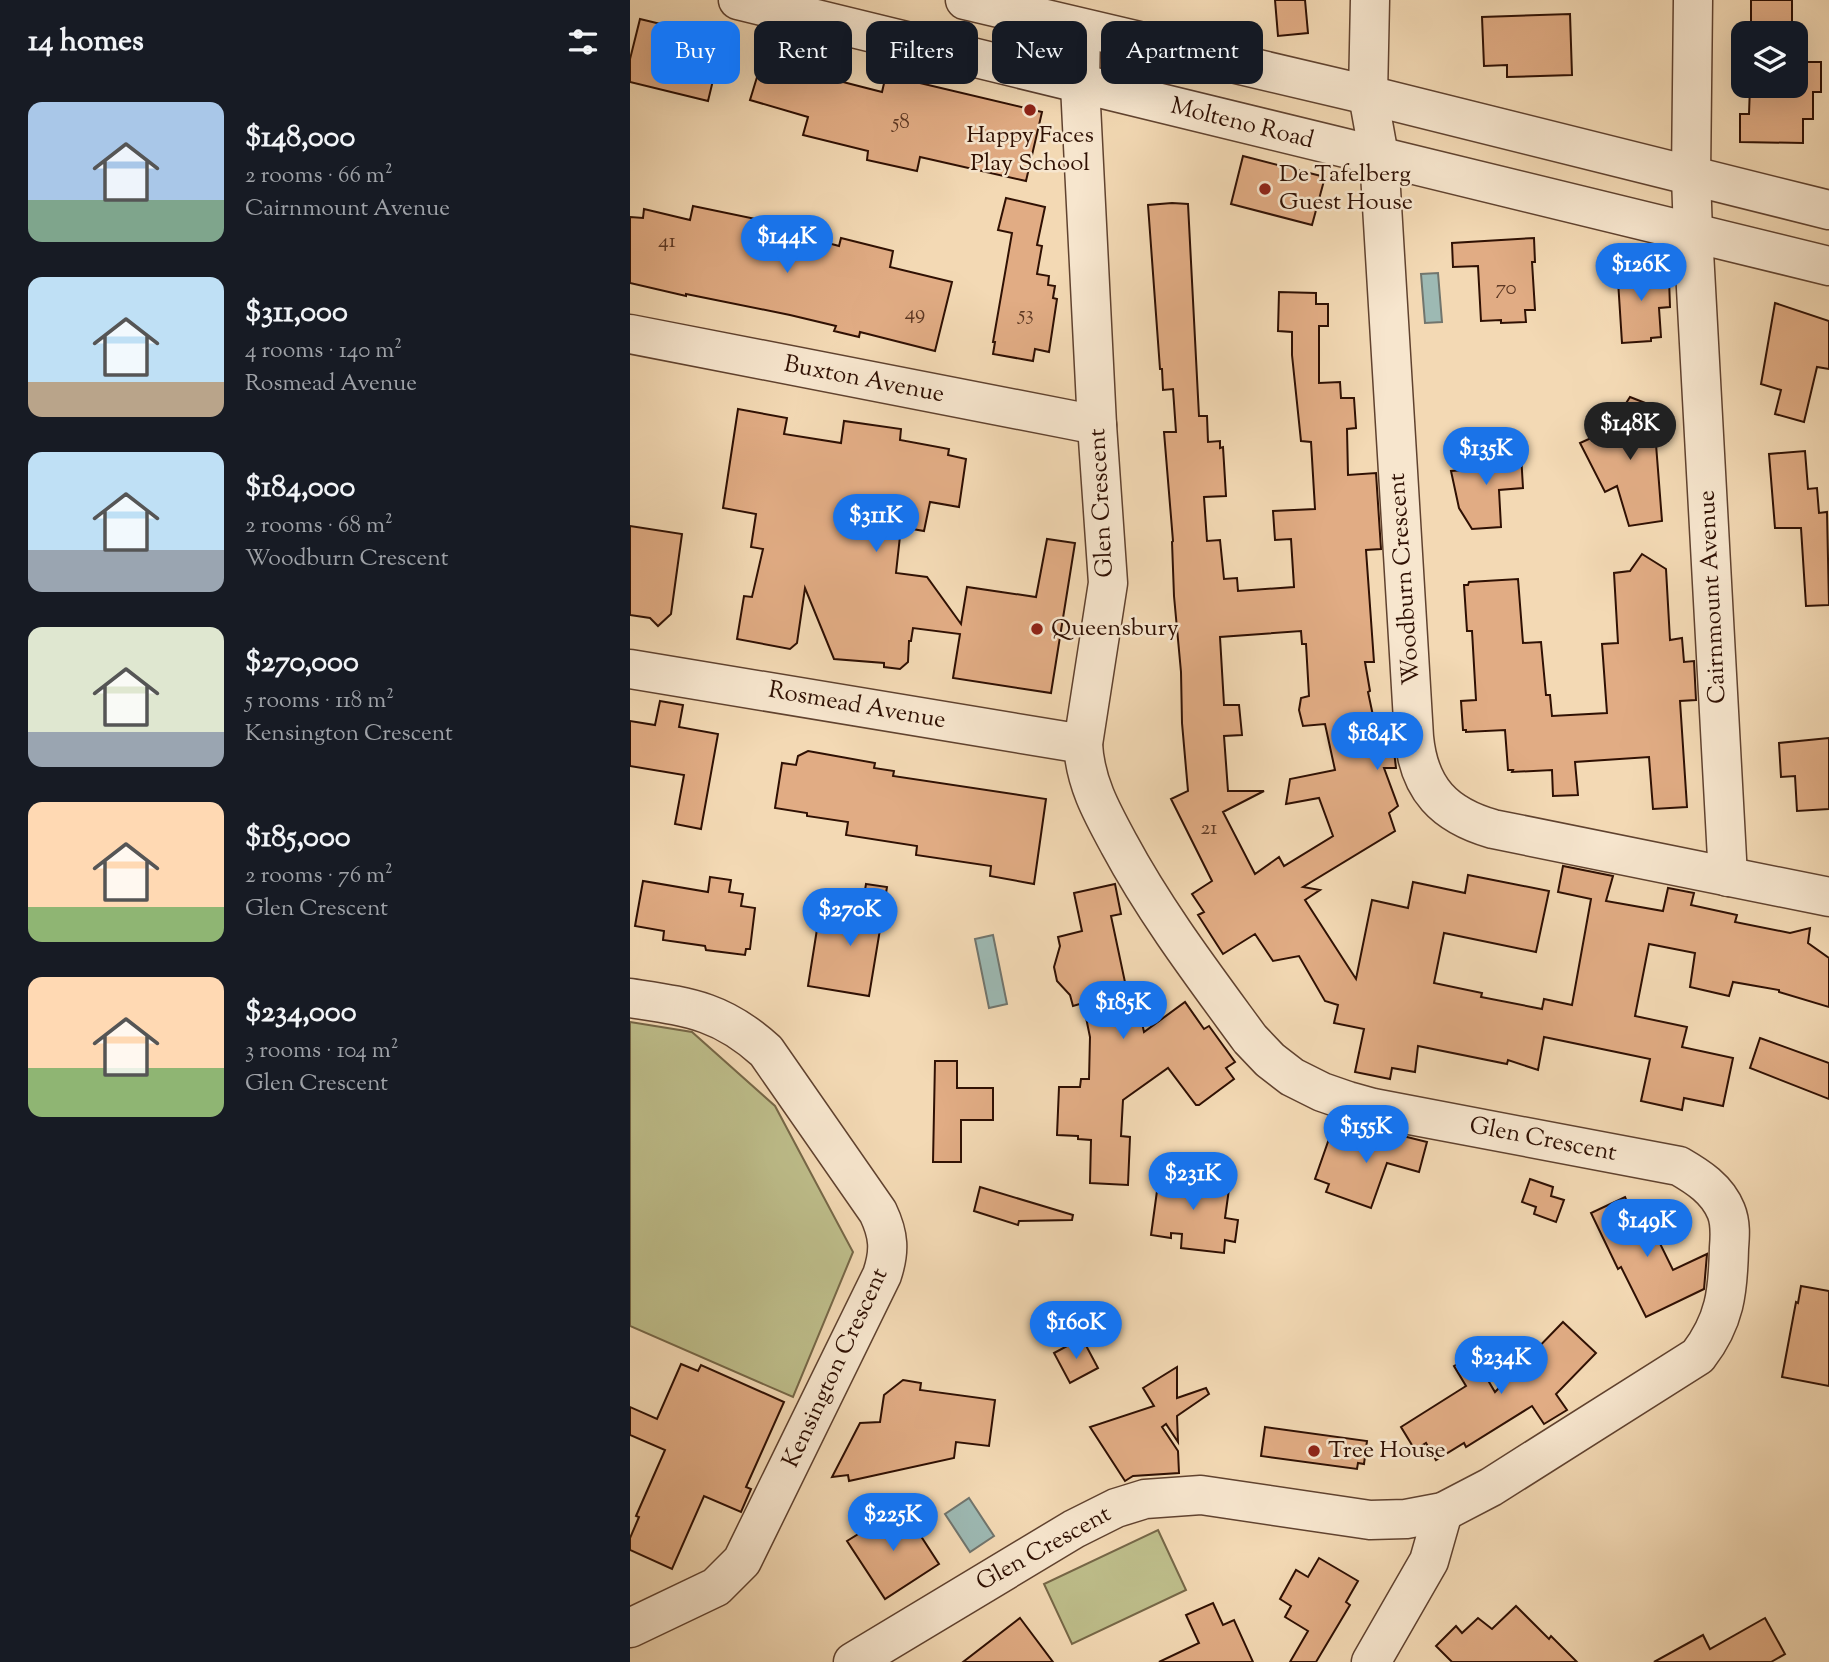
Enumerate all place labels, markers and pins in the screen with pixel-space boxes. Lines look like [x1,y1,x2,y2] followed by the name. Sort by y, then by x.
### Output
[1022,102,1038,118] marker: Happy Faces Play School
[966,119,1094,181] place label: Happy Faces Play School
[1279,158,1413,220] place label: De Tafelberg Guest House
[1257,181,1273,197] marker: De Tafelberg Guest House
[738,216,836,275] pin: $144K
[1592,244,1690,303] pin: $126K
[1581,402,1679,462] pin: $148K
[1437,428,1535,487] pin: $135K
[827,494,925,554] pin: $311K
[1051,612,1179,646] place label: Queensbury
[1029,621,1045,637] marker: Queensbury
[1328,712,1426,772] pin: $184K
[801,888,899,948] pin: $270K
[1074,982,1172,1041] pin: $185K
[1317,1106,1415,1165] pin: $155K
[1144,1152,1242,1212] pin: $231K
[1598,1200,1696,1259] pin: $149K
[1027,1302,1125,1361] pin: $160K
[1452,1336,1550,1396] pin: $234K
[1328,1434,1446,1468] place label: Tree House
[1306,1443,1322,1459] marker: Tree House
[844,1494,942,1553] pin: $225K

